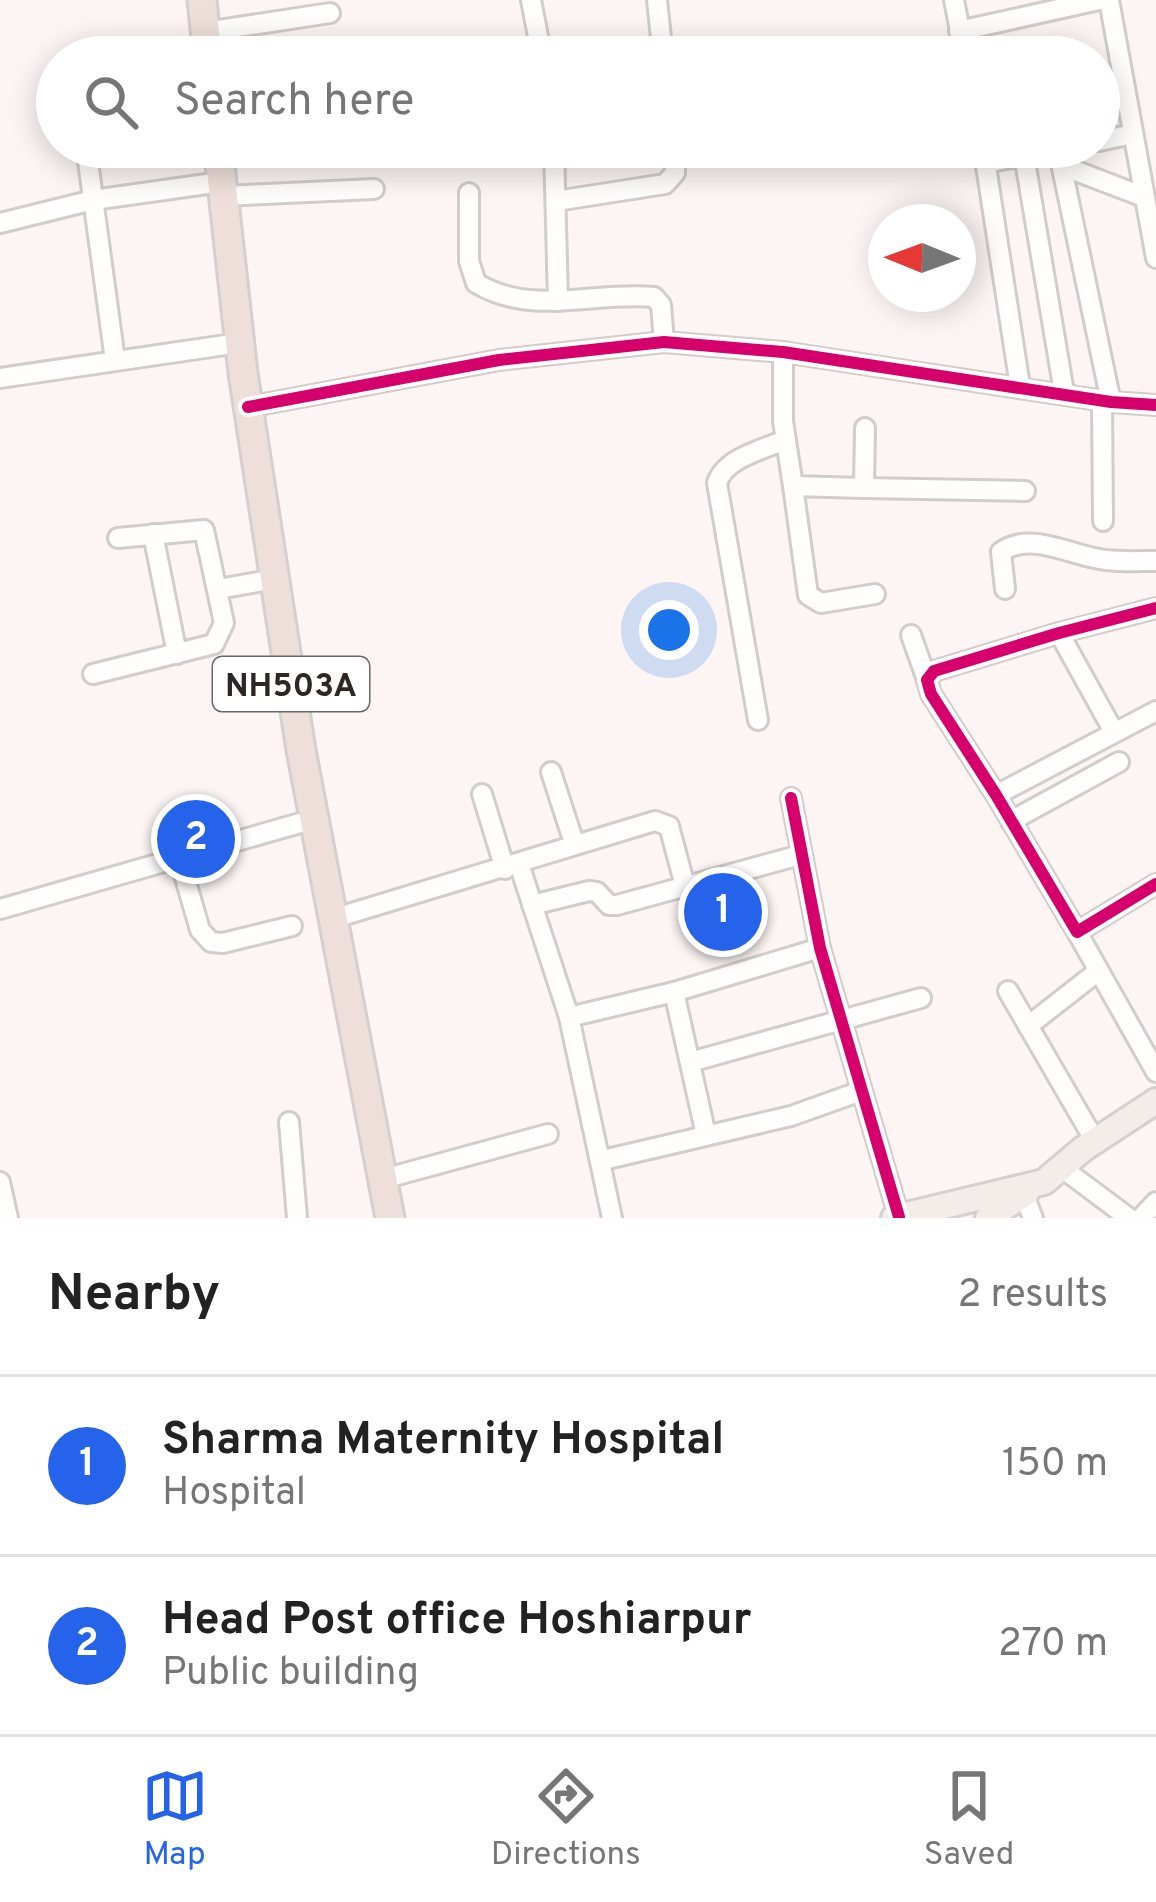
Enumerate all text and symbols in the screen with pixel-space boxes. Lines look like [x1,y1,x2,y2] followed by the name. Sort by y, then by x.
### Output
[36,36,1120,168] search box
[78,69,144,135] icon: search
[174,74,414,131] text: Search here
[868,204,976,312] north arrow
[639,600,699,660] your location
[213,657,369,711] road number: NH503A
[157,794,235,884] pin: 2
[684,867,762,957] pin: 1
[48,1264,220,1329] text: Nearby
[957,1272,1108,1321] text: 2 results
[162,1413,724,1470] text: Sharma Maternity Hospital
[79,1441,95,1490] text: 1
[1002,1441,1108,1490] text: 150 m
[162,1470,306,1519] text: Hospital
[162,1593,751,1650] text: Head Post office Hoshiarpur
[75,1621,99,1670] text: 2
[998,1621,1108,1670] text: 270 m
[162,1650,419,1699] text: Public building
[142,1763,208,1877] tab: Map
[491,1763,641,1877] tab: Directions
[924,1763,1014,1877] tab: Saved

